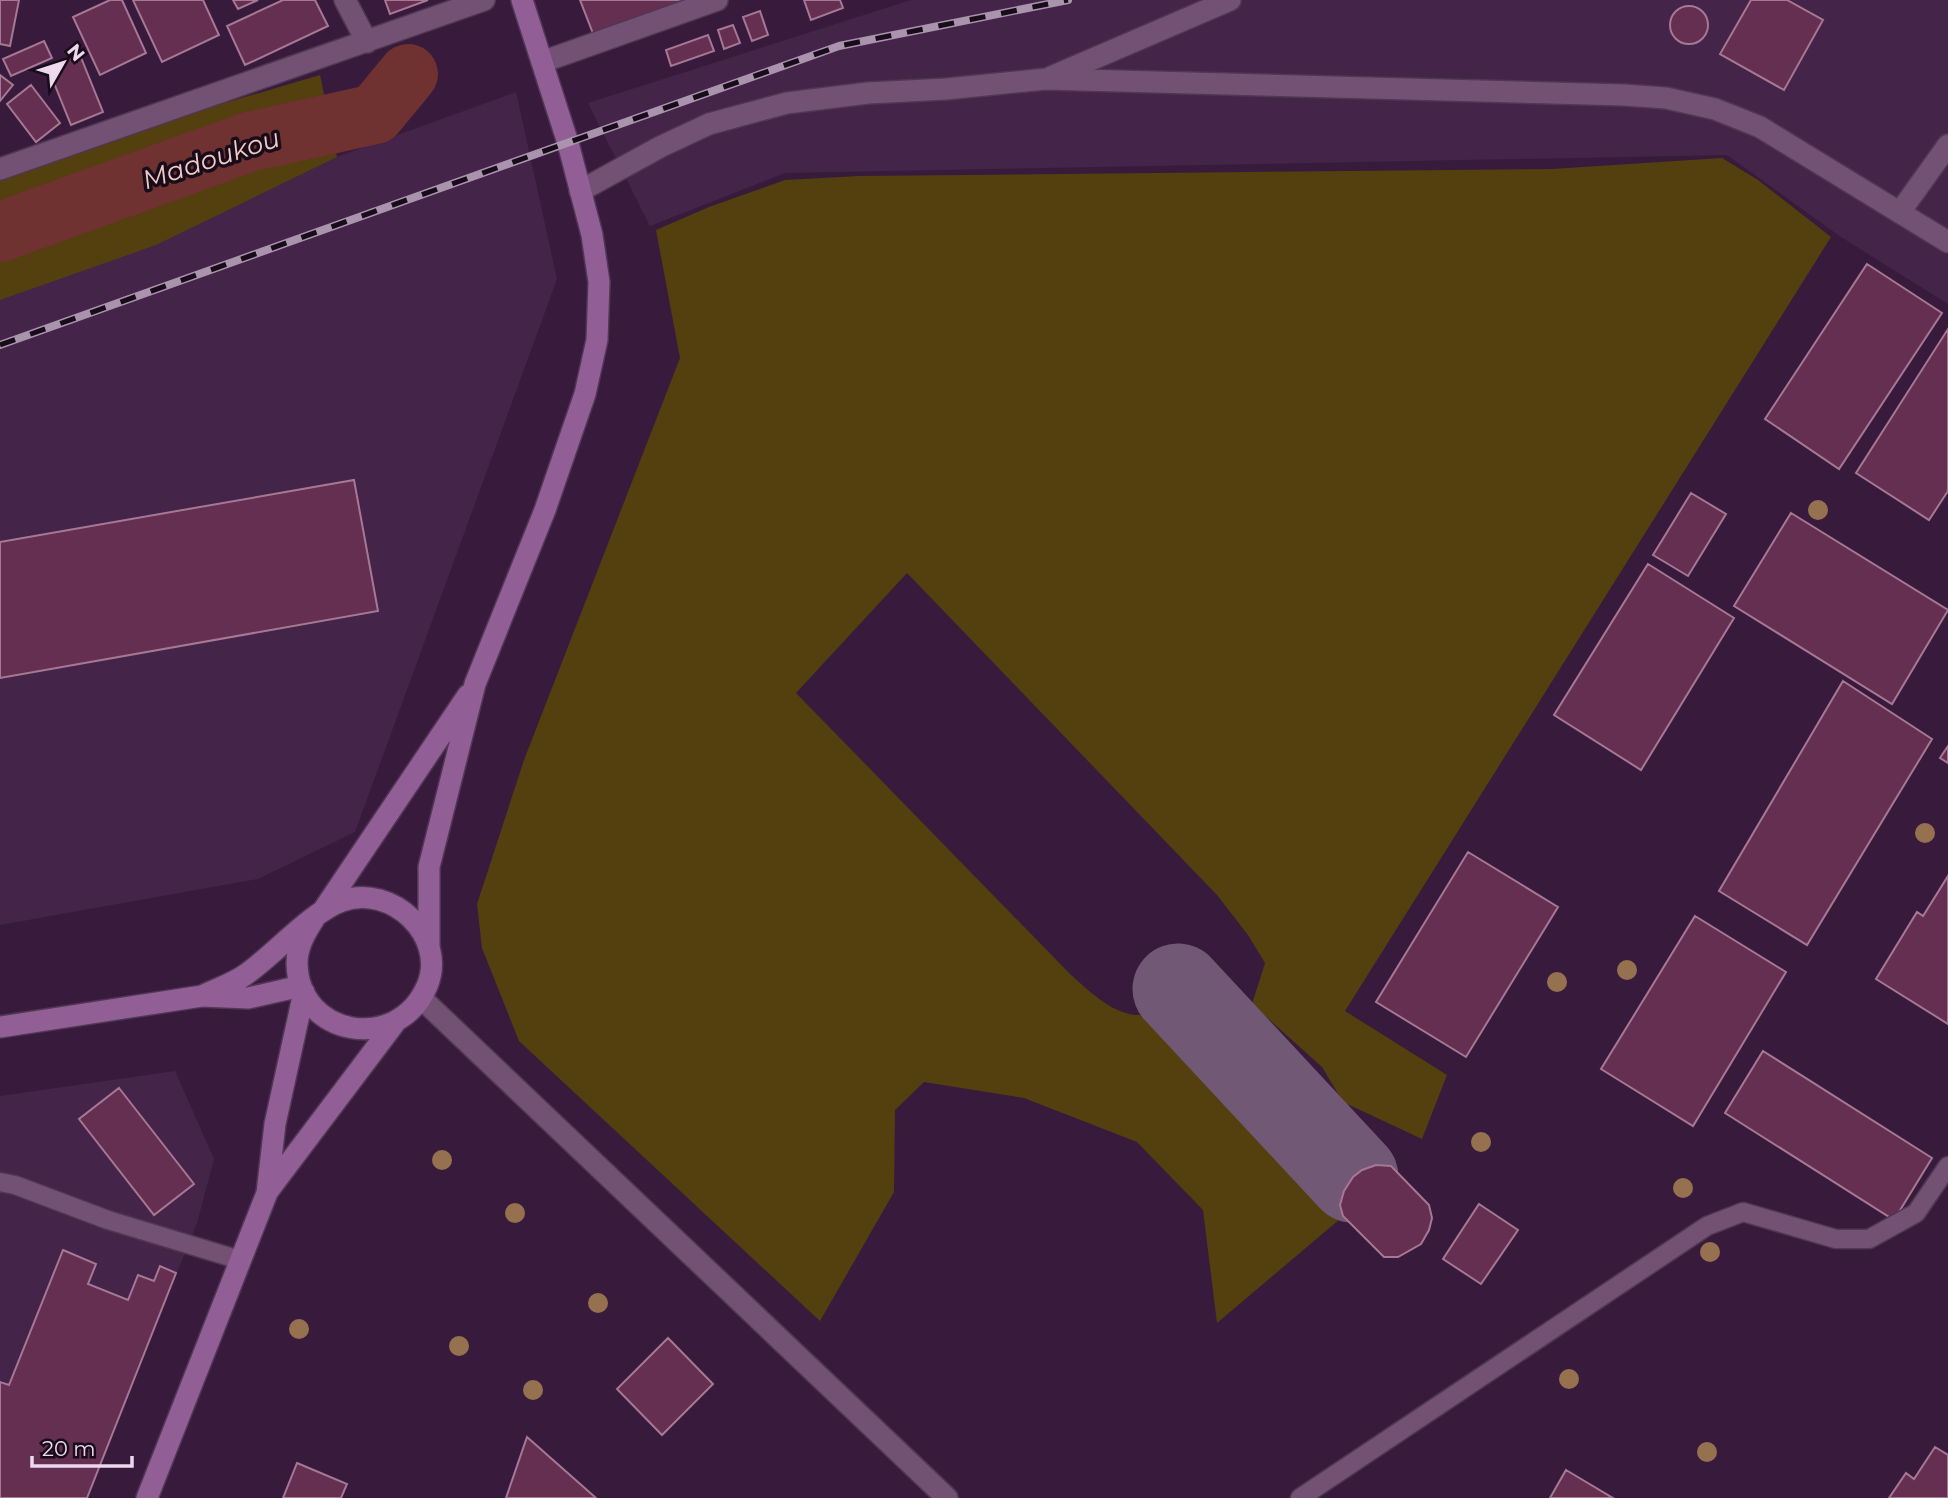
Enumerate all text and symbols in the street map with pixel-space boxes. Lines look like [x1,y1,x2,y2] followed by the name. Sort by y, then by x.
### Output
[28,28,98,98] north arrow
[62,39,90,66] text: N
[138,122,284,196] water label: Madoukou
[32,1424,131,1468] scale bar
[42,1436,96,1461] text: 20 m

